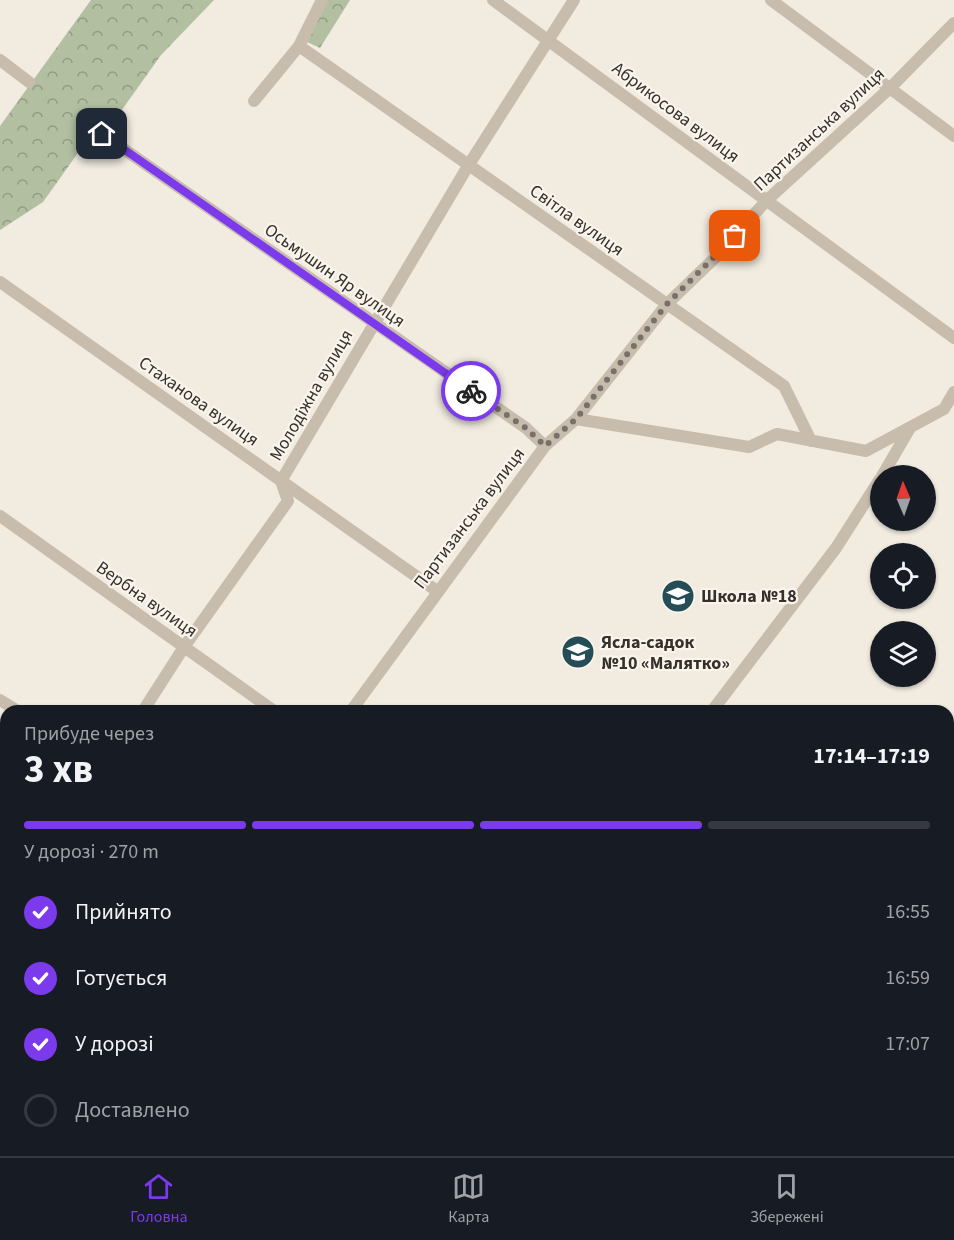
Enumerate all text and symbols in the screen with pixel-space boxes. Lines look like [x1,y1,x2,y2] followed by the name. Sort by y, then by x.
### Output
[607,56,745,169] street label: Абрикосова вулиця
[748,62,890,197] street label: Партизанська вулиця
[76,108,127,159] pin
[85,117,118,150] icon: home
[524,179,629,262] street label: Світла вулиця
[709,210,760,261] pin
[259,217,410,333] street label: Осьмушин Яр вулиця
[718,219,751,252] icon: bag
[264,325,359,465] street label: Молодіжна вулиця
[133,351,264,452] street label: Стаханова вулиця
[441,361,501,421] courier
[455,375,488,408] icon: bike
[408,442,531,594] street label: Партизанська вулиця
[870,465,936,531] north arrow
[870,465,936,687] map controls
[870,543,936,609] button: locate
[91,555,202,644] street label: Вербна вулиця
[660,578,696,614] school or university icon: Школа №18
[701,584,797,609] place label: Школа №18
[870,621,936,687] button: layers
[601,630,730,676] place label: Ясла-садок №10 «Малятко»
[560,634,596,670] school or university icon: Ясла-садок №10 «Малятко»
[24,720,154,748] text: Прибуде через
[813,740,930,772] text: 17:14–17:19
[24,742,93,798] text: 3 хв
[24,838,159,866] text: У дорозі · 270 m
[24,896,57,929] icon: check
[75,896,172,928] text: Прийнято
[885,898,930,926] text: 16:55
[24,962,57,995] icon: check
[75,962,167,994] text: Готується
[885,964,930,992] text: 16:59
[24,1028,57,1061] icon: check
[75,1028,154,1060] text: У дорозі
[885,1030,930,1058] text: 17:07
[75,1094,190,1126] text: Доставлено
[130,1170,188,1228] tab: Головна
[448,1170,489,1228] tab: Карта
[750,1170,824,1228] tab: Збережені

